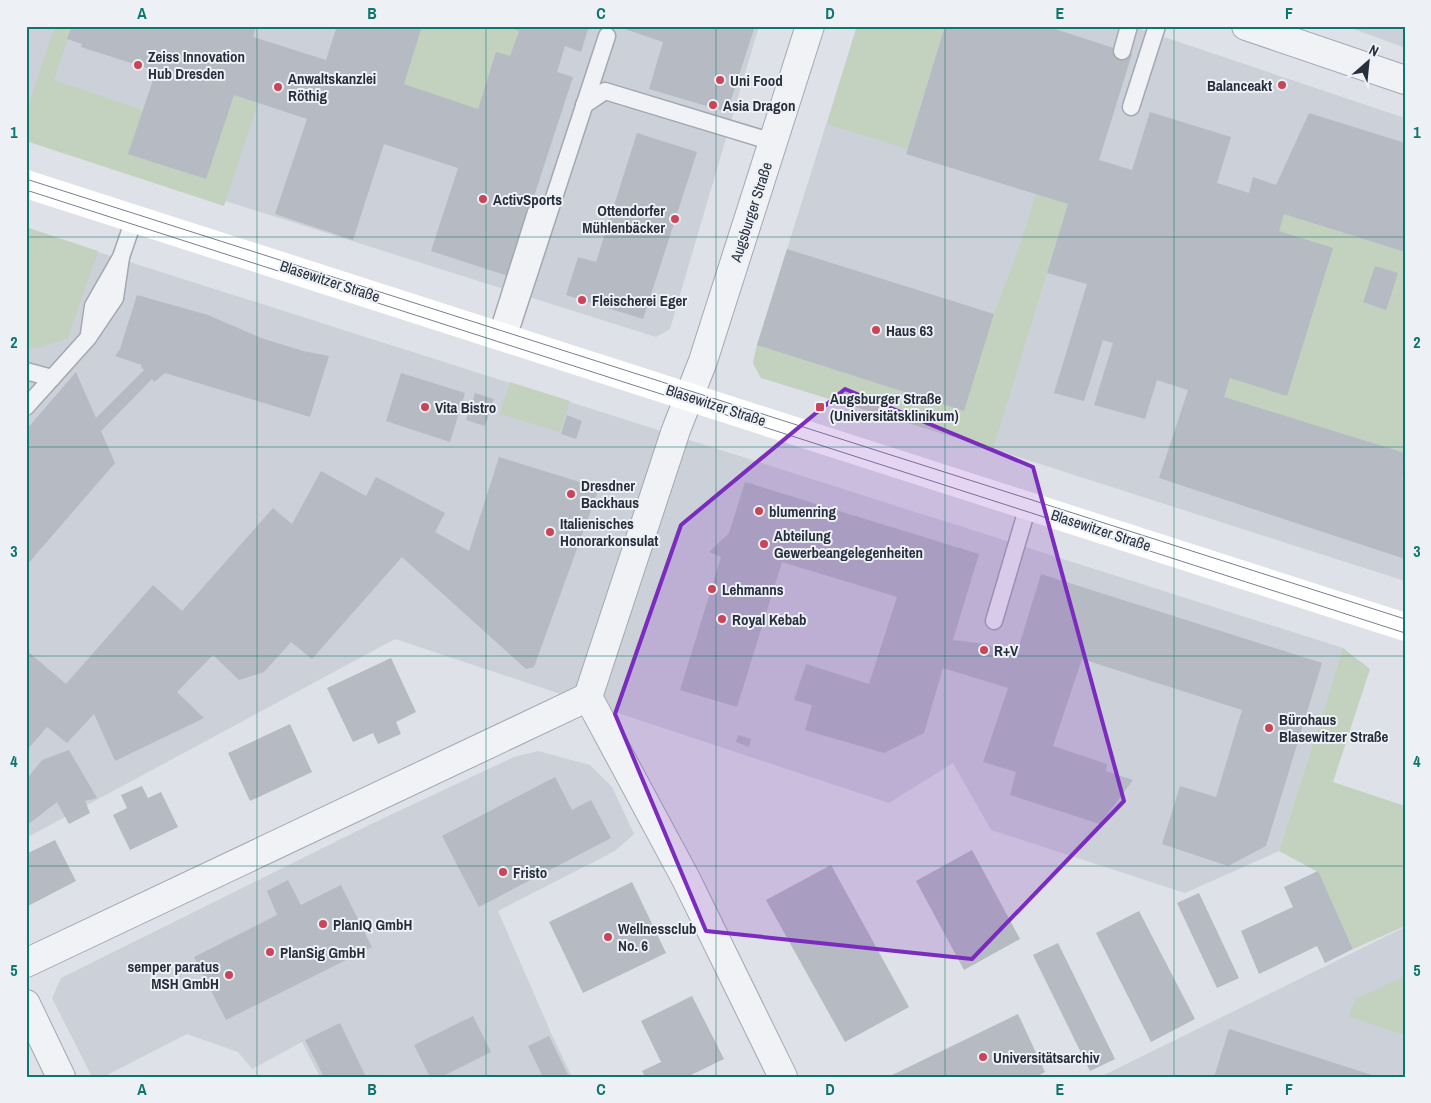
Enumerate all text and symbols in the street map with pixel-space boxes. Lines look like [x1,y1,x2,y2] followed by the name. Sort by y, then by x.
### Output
[137,2,147,24] text: A
[367,2,377,24] text: B
[596,2,606,24] text: C
[825,2,835,24] text: D
[1056,2,1065,24] text: E
[1285,2,1293,24] text: F
[1344,38,1394,88] north arrow
[1366,41,1382,60] text: N
[148,46,245,84] place label: Zeiss Innovation Hub Dresden
[132,59,144,71] marker: Zeiss Innovation Hub Dresden
[288,68,376,106] place label: Anwaltskanzlei Röthig
[730,70,783,91] place label: Uni Food
[714,74,726,86] marker: Uni Food
[1207,75,1272,96] place label: Balanceakt
[1276,79,1288,91] marker: Balanceakt
[272,81,284,93] marker: Anwaltskanzlei Röthig
[723,95,795,116] place label: Asia Dragon
[707,99,719,111] marker: Asia Dragon
[10,121,18,143] text: 1
[1413,121,1421,143] text: 1
[725,159,777,266] street label: Augsburger Straße
[493,189,562,210] place label: ActivSports
[477,193,489,205] marker: ActivSports
[582,200,665,238] place label: Ottendorfer Mühlenbäcker
[669,213,681,225] marker: Ottendorfer Mühlenbäcker
[277,255,383,307] street label: Blasewitzer Straße
[592,290,687,311] place label: Fleischerei Eger
[576,294,588,306] marker: Fleischerei Eger
[886,320,933,341] place label: Haus 63
[870,324,882,336] marker: Haus 63
[10,331,18,353] text: 2
[1413,331,1421,353] text: 2
[663,379,769,431] street label: Blasewitzer Straße
[830,388,959,426] place label: Augsburger Straße (Universitätsklinikum)
[435,397,496,418] place label: Vita Bistro
[419,401,431,413] marker: Vita Bistro
[814,401,826,413] marker: Augsburger Straße (Universitätsklinikum)
[581,475,639,513] place label: Dresdner Backhaus
[565,488,577,500] marker: Dresdner Backhaus
[769,501,836,522] place label: blumenring
[1048,504,1154,556] street label: Blasewitzer Straße
[753,505,765,517] marker: blumenring
[560,513,658,551] place label: Italienisches Honorarkonsulat
[774,525,923,563] place label: Abteilung Gewerbeangelegenheiten
[544,526,556,538] marker: Italienisches Honorarkonsulat
[758,538,770,550] marker: Abteilung Gewerbeangelegenheiten
[10,540,18,562] text: 3
[1413,540,1421,562] text: 3
[722,579,784,600] place label: Lehmanns
[706,583,718,595] marker: Lehmanns
[732,609,807,630] place label: Royal Kebab
[716,613,728,625] marker: Royal Kebab
[994,640,1019,661] place label: R+V
[978,644,990,656] marker: R+V
[1279,709,1389,747] place label: Bürohaus Blasewitzer Straße
[1263,722,1275,734] marker: Bürohaus Blasewitzer Straße
[10,750,18,772] text: 4
[1413,750,1421,772] text: 4
[513,862,547,883] place label: Fristo
[497,866,509,878] marker: Fristo
[333,914,412,935] place label: PlanIQ GmbH
[317,918,329,930] marker: PlanIQ GmbH
[618,918,696,956] place label: Wellnessclub No. 6
[602,931,614,943] marker: Wellnessclub No. 6
[280,942,365,963] place label: PlanSig GmbH
[264,946,276,958] marker: PlanSig GmbH
[127,956,219,994] place label: semper paratus MSH GmbH
[10,959,18,981] text: 5
[1413,959,1421,981] text: 5
[223,969,235,981] marker: semper paratus MSH GmbH
[993,1047,1100,1068] place label: Universitätsarchiv
[977,1051,989,1063] marker: Universitätsarchiv
[137,1078,147,1100] text: A
[367,1078,377,1100] text: B
[596,1078,606,1100] text: C
[825,1078,835,1100] text: D
[1056,1078,1065,1100] text: E
[1285,1078,1293,1100] text: F

